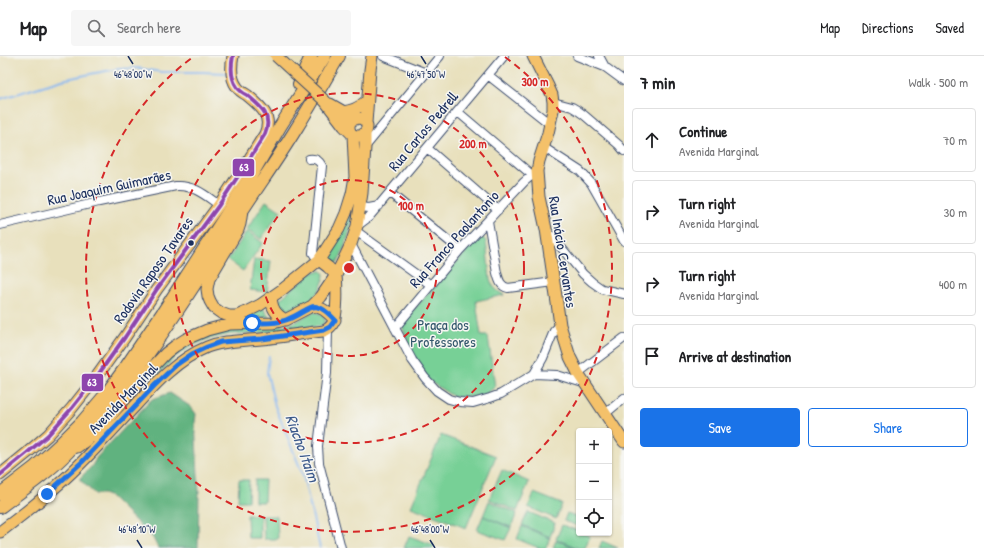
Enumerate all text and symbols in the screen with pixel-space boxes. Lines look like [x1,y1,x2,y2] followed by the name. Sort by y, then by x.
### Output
[71,10,351,46] search box
[20,15,47,41] text: Map
[85,17,107,39] icon: search
[117,17,181,38] text: Search here
[820,18,840,37] text: Map
[862,18,913,37] text: Directions
[935,18,964,37] text: Saved
[114,68,153,81] text: 46°48'00"W
[407,68,446,81] text: 46°47'50"W
[640,71,675,94] text: 7 min
[521,73,549,90] text: 300 m
[908,73,968,91] text: Walk · 500 m
[383,86,463,175] street label: Rua Carlos Pedrell
[679,121,727,142] text: Continue
[641,129,663,151] icon: ahead
[943,131,967,149] text: 70 m
[459,135,487,152] text: 200 m
[679,142,759,160] text: Avenida Marginal
[232,158,255,177] line badge: 63
[239,160,249,174] text: 63
[45,164,173,210] street label: Rua Joaquim Guimarães
[404,186,504,292] street label: Rua Franco Paolantonio
[679,193,735,214] text: Turn right
[544,195,582,309] street label: Rua Inácio Cervantes
[398,197,424,214] text: 100 m
[641,201,663,223] icon: right
[944,203,967,221] text: 30 m
[108,212,198,328] street label: Rodovia Raposo Tavares
[679,214,759,232] text: Avenida Marginal
[186,238,196,248] unlabelled marker
[342,261,356,275] centre of rings
[679,265,735,286] text: Turn right
[641,273,663,295] icon: right
[939,275,967,293] text: 400 m
[679,286,759,304] text: Avenida Marginal
[243,314,261,332] route start
[410,314,476,352] park label: Praça dos Professores
[641,345,663,367] icon: arrive
[679,346,791,367] text: Arrive at destination
[84,358,162,438] street label: Avenida Marginal
[81,373,104,392] line badge: 63
[87,375,97,389] text: 63
[640,408,800,447] button: Save
[808,408,968,447] button: Share
[281,411,326,486] water label: Riacho Itaim
[576,428,612,536] map controls
[576,428,612,464] button: +
[576,464,612,500] button: −
[38,485,56,503] route end
[576,500,612,536] button: locate
[118,523,156,536] text: 46°48'10"W
[411,523,450,536] text: 46°48'00"W

